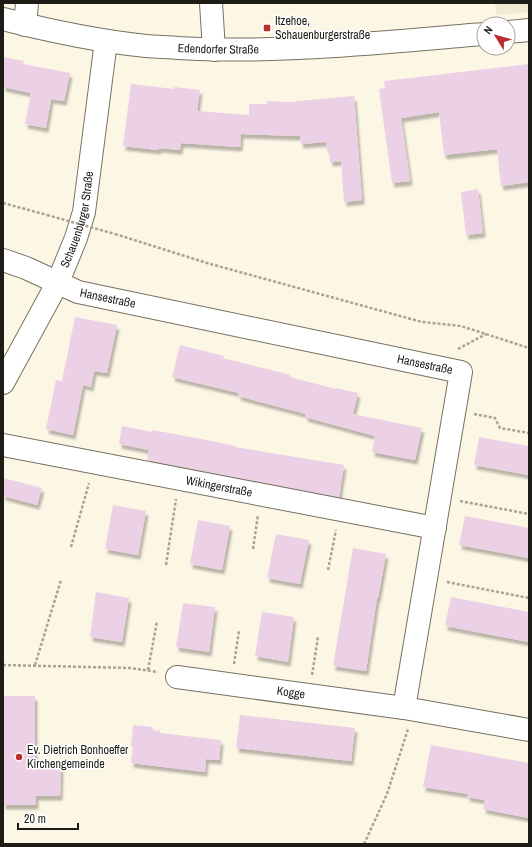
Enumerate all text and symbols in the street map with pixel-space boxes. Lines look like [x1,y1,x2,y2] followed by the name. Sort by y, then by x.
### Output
[275,13,370,43] place label: Itzehoe, Schauenburgerstraße
[476,16,516,56] north arrow
[262,23,272,33] marker: Itzehoe, Schauenburgerstraße
[480,23,496,37] text: N
[177,40,259,58] street label: Edendorfer Straße
[57,170,97,270] street label: Schauenburger Straße
[78,285,137,312] street label: Hansestraße
[396,351,454,378] street label: Hansestraße
[184,472,254,501] street label: Wikingerstraße
[276,683,306,702] street label: Kogge
[27,742,129,772] place label: Ev. Dietrich Bonhoeffer Kirchengemeinde
[14,752,24,762] marker: Ev. Dietrich Bonhoeffer Kirchengemeinde
[18,805,78,831] scale bar
[24,811,46,827] text: 20 m

